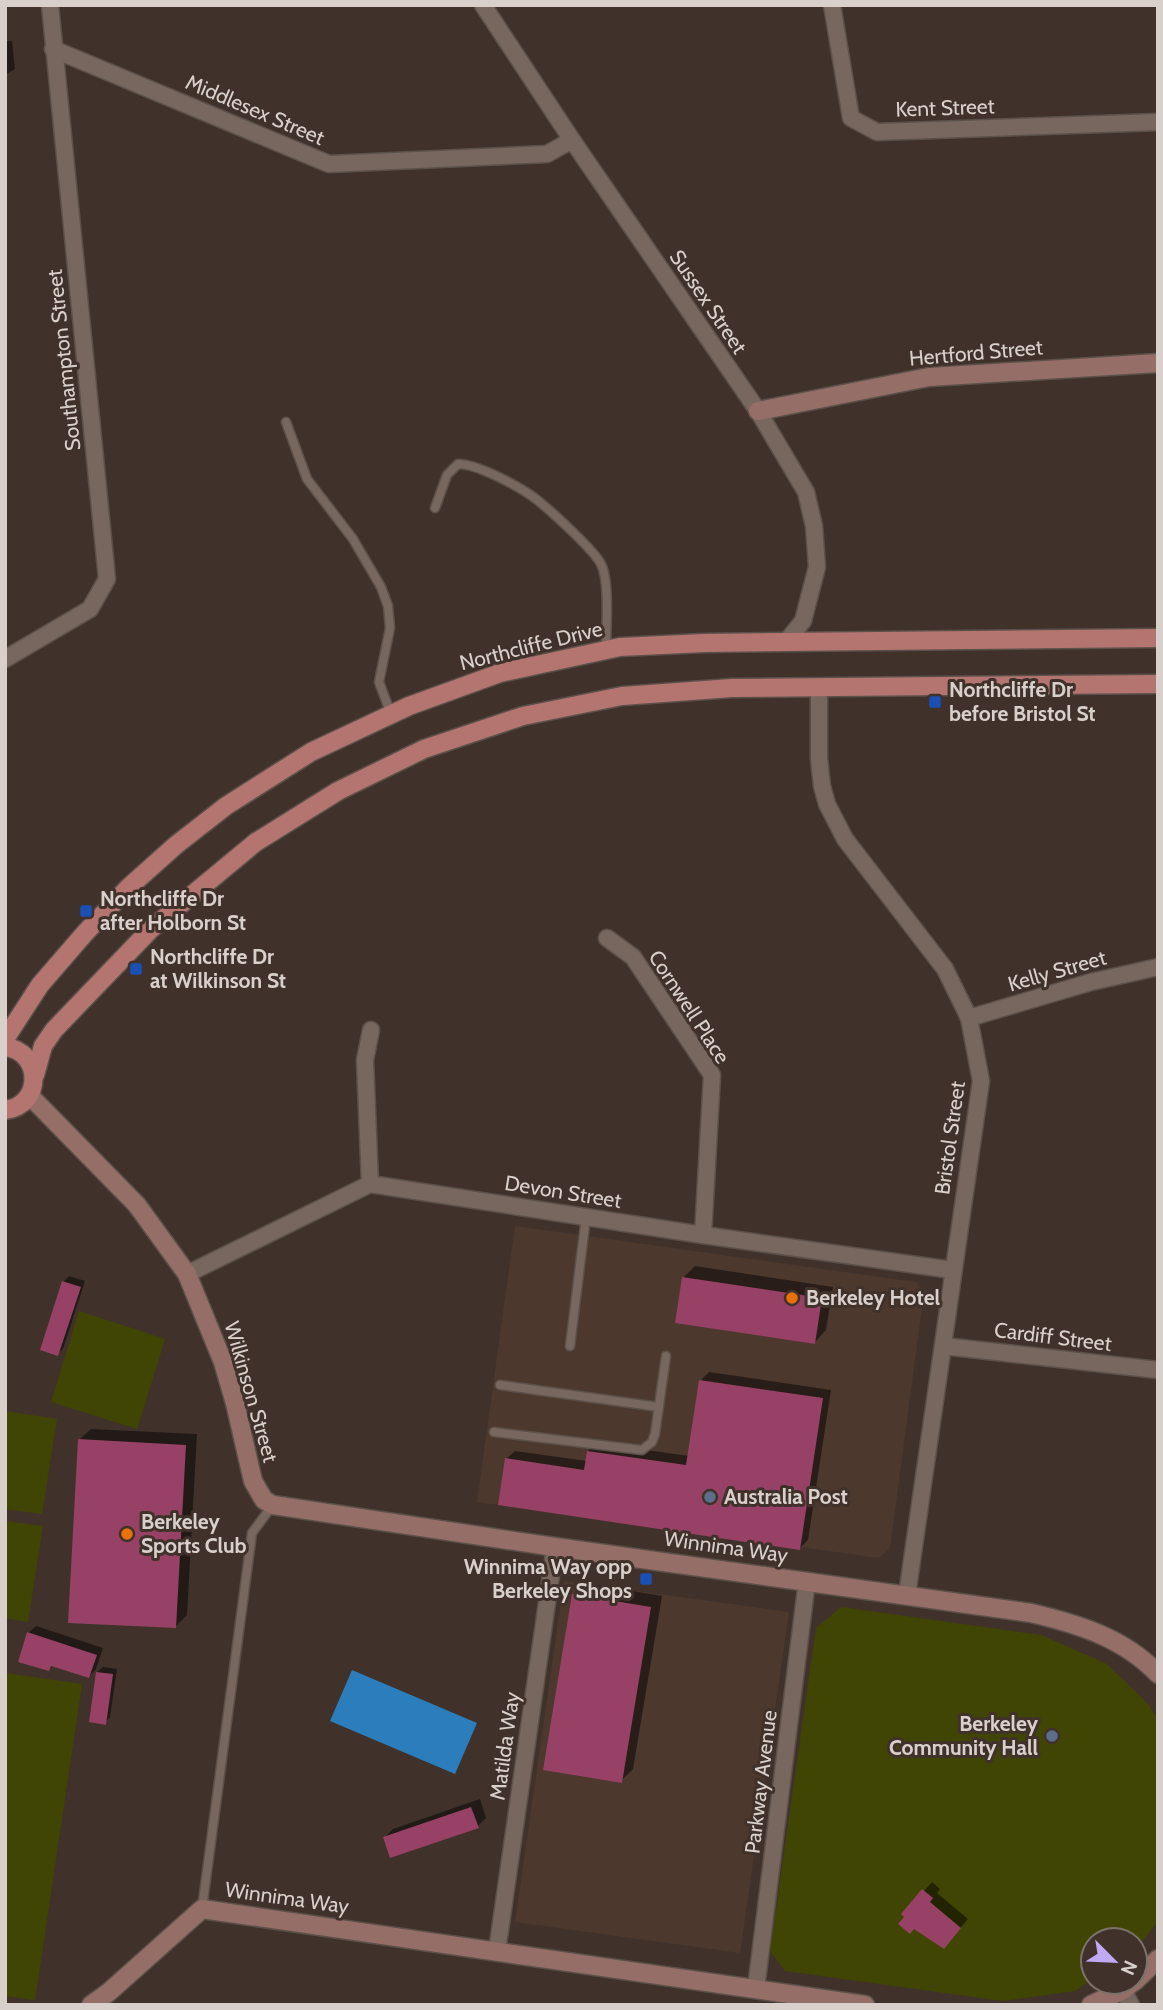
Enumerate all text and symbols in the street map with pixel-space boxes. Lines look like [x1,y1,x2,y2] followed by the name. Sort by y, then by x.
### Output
[182,69,328,150] street label: Middlesex Street
[895,93,995,122] street label: Kent Street
[665,245,752,358] street label: Sussex Street
[42,268,85,452] street label: Southampton Street
[908,334,1044,371] street label: Hertford Street
[457,616,605,675] street label: Northcliffe Drive
[949,677,1096,726] place label: Northcliffe Dr before Bristol St
[927,694,943,710] marker: Northcliffe Dr before Bristol St
[100,886,246,935] place label: Northcliffe Dr after Holborn St
[78,903,94,919] marker: Northcliffe Dr after Holborn St
[150,944,286,993] place label: Northcliffe Dr at Wilkinson St
[644,945,735,1068] street label: Cornwell Place
[1005,945,1109,996] street label: Kelly Street
[128,961,144,977] marker: Northcliffe Dr at Wilkinson St
[929,1080,970,1196] street label: Bristol Street
[503,1170,623,1213] street label: Devon Street
[806,1285,940,1310] place label: Berkeley Hotel
[784,1290,800,1306] marker: Berkeley Hotel
[993,1317,1113,1356] street label: Cardiff Street
[219,1319,284,1465] street label: Wilkinson Street
[724,1484,848,1509] place label: Australia Post
[702,1489,718,1505] marker: Australia Post
[141,1509,247,1558] place label: Berkeley Sports Club
[663,1525,790,1568] street label: Winnima Way
[119,1526,135,1542] marker: Berkeley Sports Club
[464,1554,632,1603] place label: Winnima Way opp Berkeley Shops
[638,1571,654,1587] marker: Winnima Way opp Berkeley Shops
[485,1690,525,1802] street label: Matilda Way
[739,1708,782,1855] street label: Parkway Avenue
[889,1711,1039,1760] place label: Berkeley Community Hall
[1044,1728,1060,1744] marker: Berkeley Community Hall
[224,1876,351,1919] street label: Winnima Way
[1079,1926,1149,1996] north arrow
[1116,1957,1142,1979] text: N

